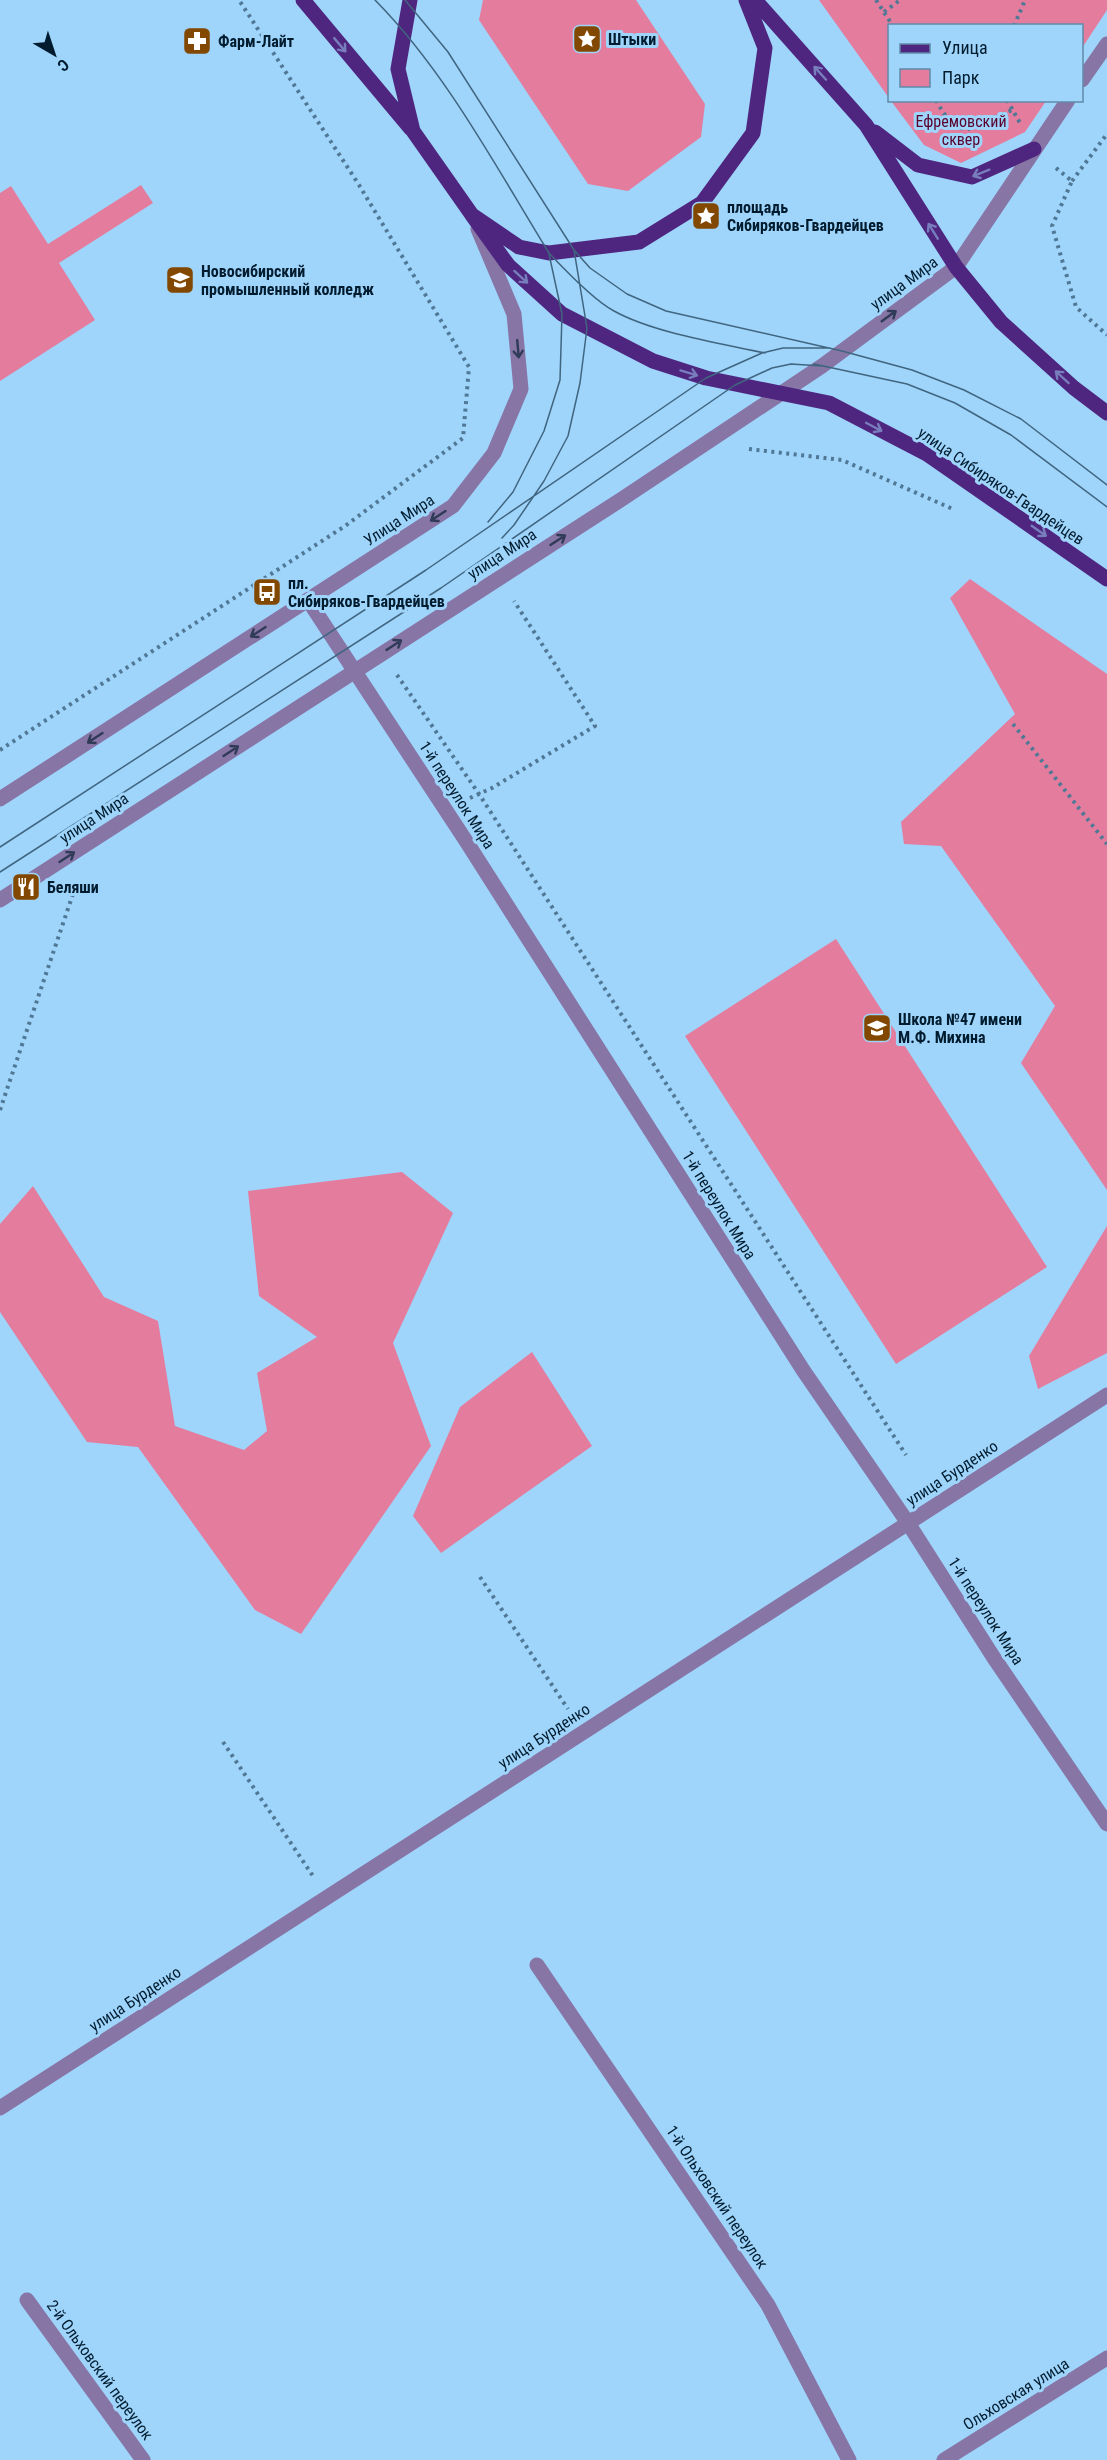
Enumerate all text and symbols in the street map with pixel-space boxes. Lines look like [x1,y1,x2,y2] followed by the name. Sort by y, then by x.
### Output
[571,23,603,55] place icon: Штыки
[24,24,84,84] north arrow
[888,24,1083,102] legend
[181,25,213,57] pharmacy icon: Фарм-Лайт
[608,30,656,49] place label: Штыки
[218,32,294,51] place label: Фарм-Лайт
[334,37,347,53] one-way arrow
[942,37,988,58] text: Улица
[54,55,73,76] text: С
[813,66,827,81] one-way arrow
[942,67,980,88] text: Парк
[915,112,1007,149] park label: Ефремовский сквер
[972,168,990,179] one-way arrow
[727,198,884,235] place label: площадь Сибиряков-Гвардейцев
[690,200,722,232] place icon: площадь Сибиряков-Гвардейцев
[927,223,940,240] one-way arrow
[867,252,941,314] street label: улица Мира
[201,262,374,299] place label: Новосибирский промышленный колледж
[164,264,196,296] school or university icon: Новосибирский промышленный колледж
[513,270,528,284] one-way arrow
[881,310,897,323] one-way arrow
[512,338,523,358] one-way arrow
[679,368,698,379] one-way arrow
[1054,370,1069,384] one-way arrow
[865,421,883,433] one-way arrow
[914,423,1088,549] street label: улица Сибиряков-Гвардейцев
[360,490,438,550] street label: Улица Мира
[430,510,447,522] one-way arrow
[464,525,540,583] street label: улица Мира
[1030,525,1046,537] one-way arrow
[550,533,567,546] one-way arrow
[288,574,445,611] place label: пл. Сибиряков-Гвардейцев
[251,576,283,608] bus stop icon: пл. Сибиряков-Гвардейцев
[251,626,267,638] one-way arrow
[385,639,402,651] one-way arrow
[87,732,104,744] one-way arrow
[415,738,499,852] street label: 1-й переулок Мира
[222,744,239,757] one-way arrow
[56,789,132,847] street label: улица Мира
[58,850,75,862] one-way arrow
[10,871,42,903] restaurant icon: Беляши
[47,878,99,897] place label: Беляши
[898,1010,1022,1047] place label: Школа №47 имени М.Ф. Михина
[861,1012,893,1044] school or university icon: Школа №47 имени М.Ф. Михина
[678,1147,760,1263] street label: 1-й переулок Мира
[903,1436,1001,1510] street label: улица Бурденко
[944,1554,1028,1668] street label: 1-й переулок Мира
[495,1699,593,1773] street label: улица Бурденко
[86,1962,184,2036] street label: улица Бурденко
[662,2122,772,2272] street label: 1-й Ольховский переулок
[43,2296,157,2444] street label: 2-й Ольховский переулок
[960,2354,1072,2434] street label: Ольховская улица

